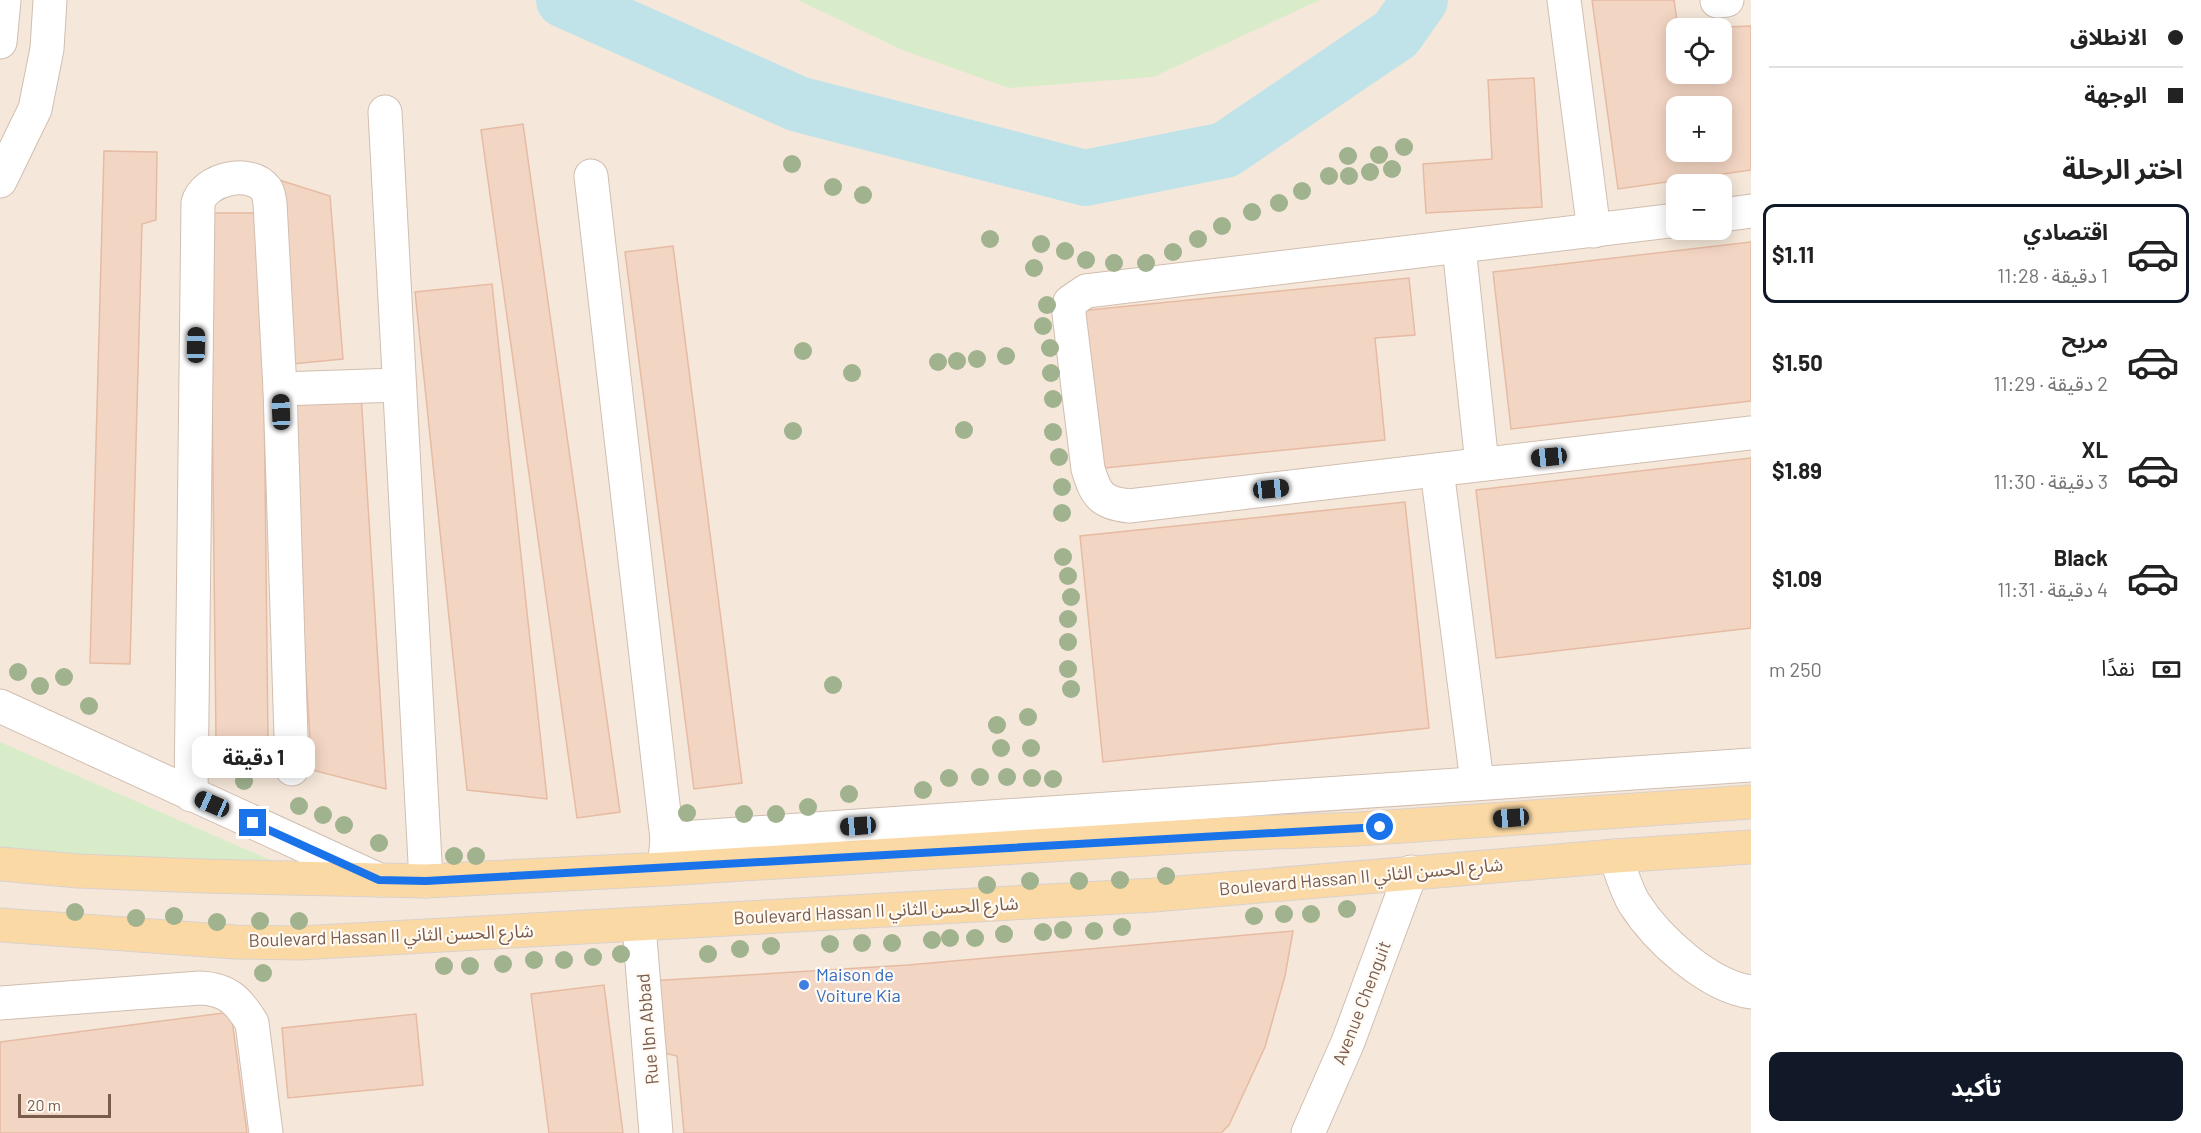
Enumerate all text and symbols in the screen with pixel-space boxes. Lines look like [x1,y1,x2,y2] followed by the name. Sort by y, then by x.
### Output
[1666,18,1732,240] map controls
[1666,18,1732,84] button: locate
[2070,23,2147,49] text: الانطلاق
[2084,81,2147,107] text: الوجهة
[1666,96,1732,162] button: +
[2062,152,2183,184] text: اختر الرحلة
[1666,174,1732,240] button: −
[2023,218,2108,244] text: اقتصادي
[2126,227,2180,281] icon: car
[1772,241,1814,267] text: $1.11
[1997,263,2108,287] text: 1 دقيقة · 11:28
[2062,326,2108,352] text: مريح
[187,327,205,363] car
[2126,335,2180,389] icon: car
[1772,349,1823,375] text: $1.50
[1994,371,2108,395] text: 2 دقيقة · 11:29
[271,394,291,430] car
[2082,436,2108,462] text: XL
[2126,443,2180,497] icon: car
[1530,446,1568,468] car
[1772,457,1822,483] text: $1.89
[1993,469,2108,493] text: 3 دقيقة · 11:30
[1252,478,1290,500] car
[2054,544,2108,570] text: Black
[2126,551,2180,605] icon: car
[1772,565,1822,591] text: $1.09
[1997,577,2108,601] text: 4 دقيقة · 11:31
[2150,653,2183,686] icon: cash
[2101,654,2135,680] text: نقدًا
[1769,657,1822,681] text: 250 m
[192,736,314,778] callout: 1 دقيقة
[223,745,284,769] text: 1 دقيقة
[192,788,232,820] car
[1492,808,1530,828] car
[239,809,266,836] route end
[1366,813,1393,840] route start
[839,816,877,836] car
[1218,853,1504,903] street label: Boulevard Hassan II شارع الحسن الثاني
[733,892,1019,932] street label: Boulevard Hassan II شارع الحسن الثاني
[248,919,534,955] street label: Boulevard Hassan II شارع الحسن الثاني
[1327,938,1395,1068] street label: Avenue Chenguit
[816,963,901,1006] place label: Maison de Voiture Kia
[631,973,663,1085] street label: Rue Ibn Abbad
[797,978,811,992] marker: Maison de Voiture Kia
[1769,1052,2183,1121] button: تأكيد
[18,1091,111,1118] scale bar
[27,1095,61,1114] text: 20 m

